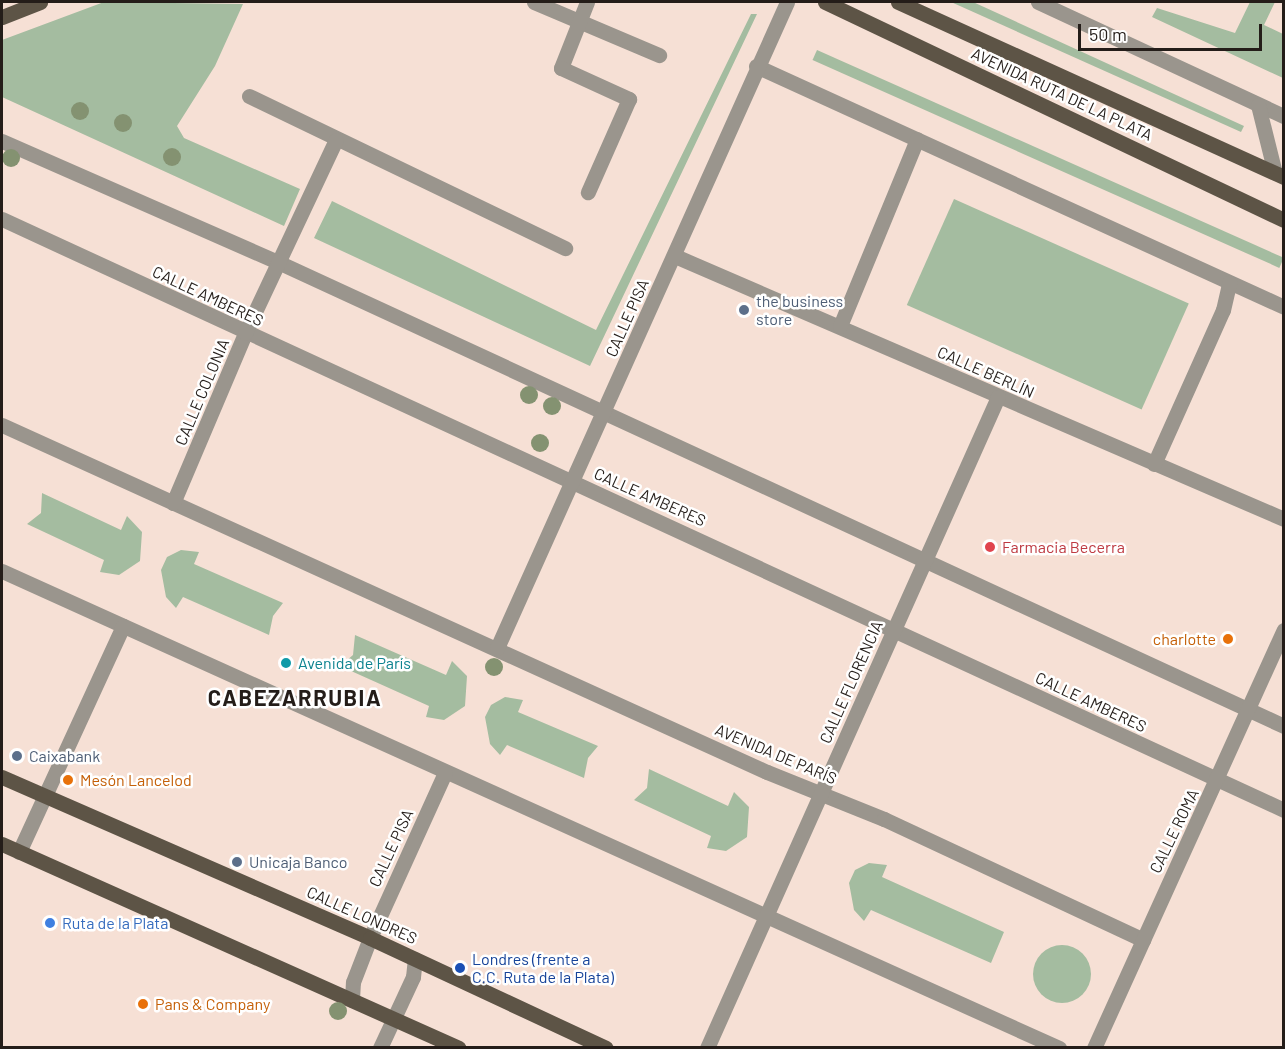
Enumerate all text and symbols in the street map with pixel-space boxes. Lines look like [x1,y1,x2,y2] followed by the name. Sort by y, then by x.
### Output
[1081,12,1266,50] scale bar
[1089,23,1127,45] text: 50 m
[968,44,1156,144] street label: AVENIDA RUTA DE LA PLATA
[149,262,267,330] street label: CALLE AMBERES
[601,276,653,360] street label: CALLE PISA
[756,291,843,329] place label: the business store
[737,303,751,317] marker: the business store
[171,336,233,448] street label: CALLE COLONIA
[935,342,1037,402] street label: CALLE BERLÍN
[591,464,709,530] street label: CALLE AMBERES
[1002,537,1125,557] place label: Farmacia Becerra
[983,540,997,554] marker: Farmacia Becerra
[815,618,887,746] street label: CALLE FLORENCIA
[1153,629,1216,649] place label: charlotte
[1221,632,1235,646] marker: charlotte
[298,653,411,673] place label: Avenida de París
[279,656,293,670] marker: Avenida de París
[1032,668,1150,736] street label: CALLE AMBERES
[208,685,382,711] district label: CABEZARRUBIA
[712,720,840,788] street label: AVENIDA DE PARÍS
[29,746,100,766] place label: Caixabank
[10,749,24,763] marker: Caixabank
[80,770,192,790] place label: Mesón Lancelod
[61,773,75,787] marker: Mesón Lancelod
[1145,786,1203,876] street label: CALLE ROMA
[365,806,417,890] street label: CALLE PISA
[249,852,347,872] place label: Unicaja Banco
[230,855,244,869] marker: Unicaja Banco
[304,882,420,948] street label: CALLE LONDRES
[62,913,168,933] place label: Ruta de la Plata
[43,916,57,930] marker: Ruta de la Plata
[472,949,614,987] place label: Londres (frente a C.C. Ruta de la Plata)
[453,961,467,975] marker: Londres (frente a C.C. Ruta de la Plata)
[155,994,270,1014] place label: Pans & Company
[136,997,150,1011] marker: Pans & Company

